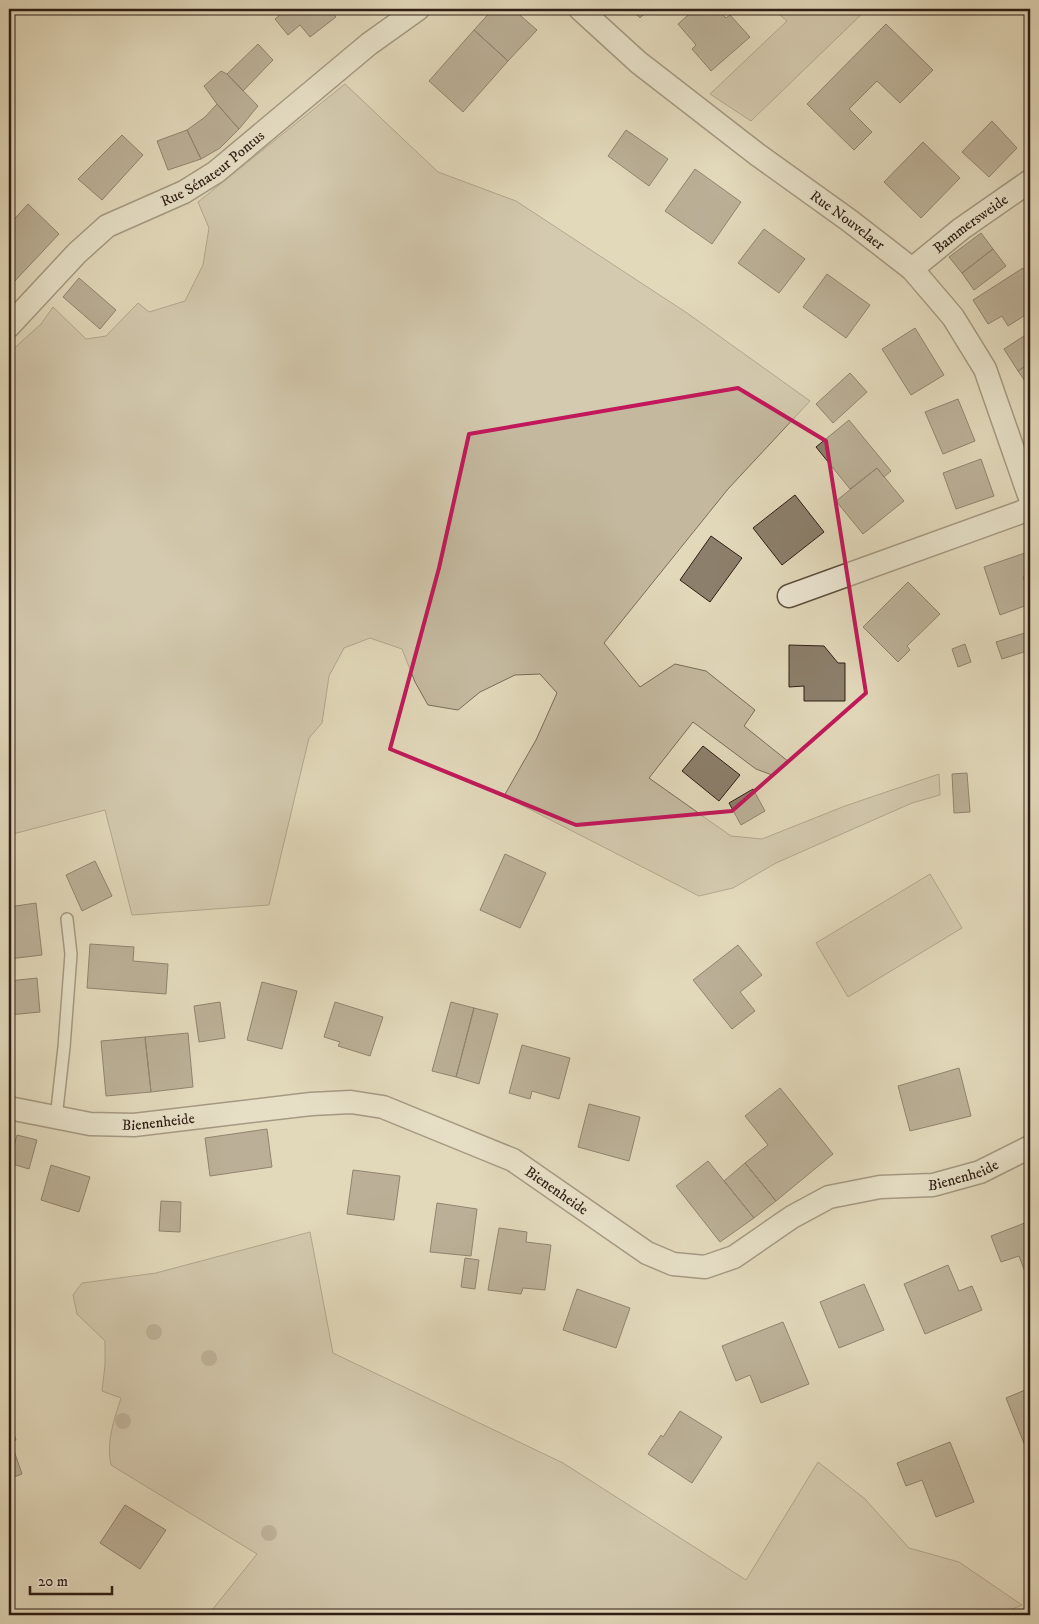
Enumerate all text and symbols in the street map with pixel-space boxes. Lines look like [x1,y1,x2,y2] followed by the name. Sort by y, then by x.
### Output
[158,126,269,211] street label: Rue Sénateur Pontus
[806,186,889,255] street label: Rue Nouvelaer
[929,190,1012,258] street label: Bammersweide
[122,1109,196,1135] street label: Bienenheide
[928,1155,1002,1195] street label: Bienenheide
[521,1162,592,1219] street label: Bienenheide
[30,1564,112,1596] scale bar
[38,1572,68,1591] text: 20 m

